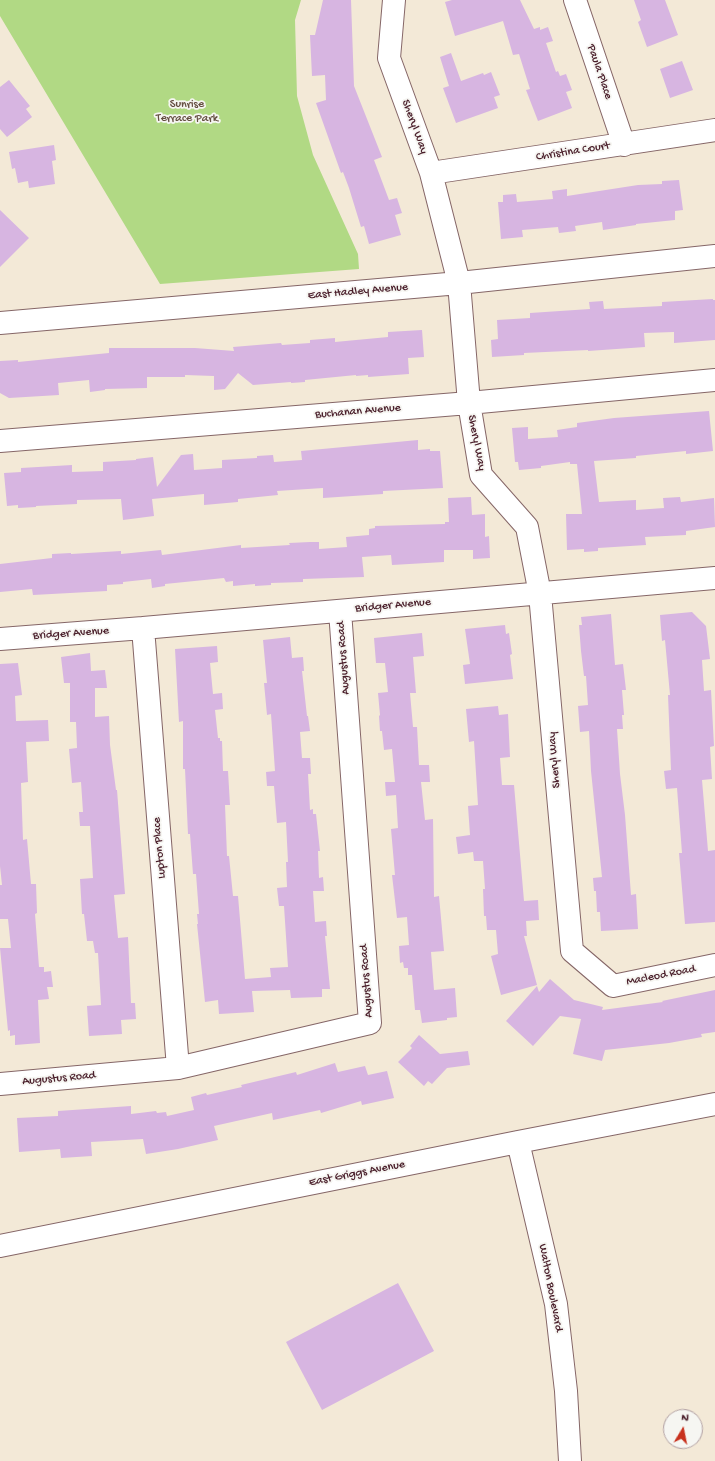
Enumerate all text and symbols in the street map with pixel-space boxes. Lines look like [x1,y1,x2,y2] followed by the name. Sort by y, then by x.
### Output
[583,43,615,101] street label: Paula Place
[156,98,218,126] park label: Sunrise Terrace Park
[398,98,430,156] street label: Sheryl Way
[535,139,611,165] street label: Christina Court
[307,280,409,304] street label: East Hadley Avenue
[315,401,401,423] street label: Buchanan Avenue
[464,414,488,472] street label: Sheryl Way
[354,596,432,616] street label: Bridger Avenue
[334,621,354,695] street label: Augustus Road
[32,624,110,644] street label: Bridger Avenue
[545,731,565,789] street label: Sheryl Way
[150,817,170,879] street label: Lupton Place
[357,944,377,1018] street label: Augustus Road
[625,962,697,990] street label: Macleod Road
[22,1069,96,1089] street label: Augustus Road
[308,1158,406,1190] street label: East Griggs Avenue
[534,1243,566,1333] street label: Walton Boulevard
[663,1409,703,1449] north arrow
[680,1412,689,1425] text: N

